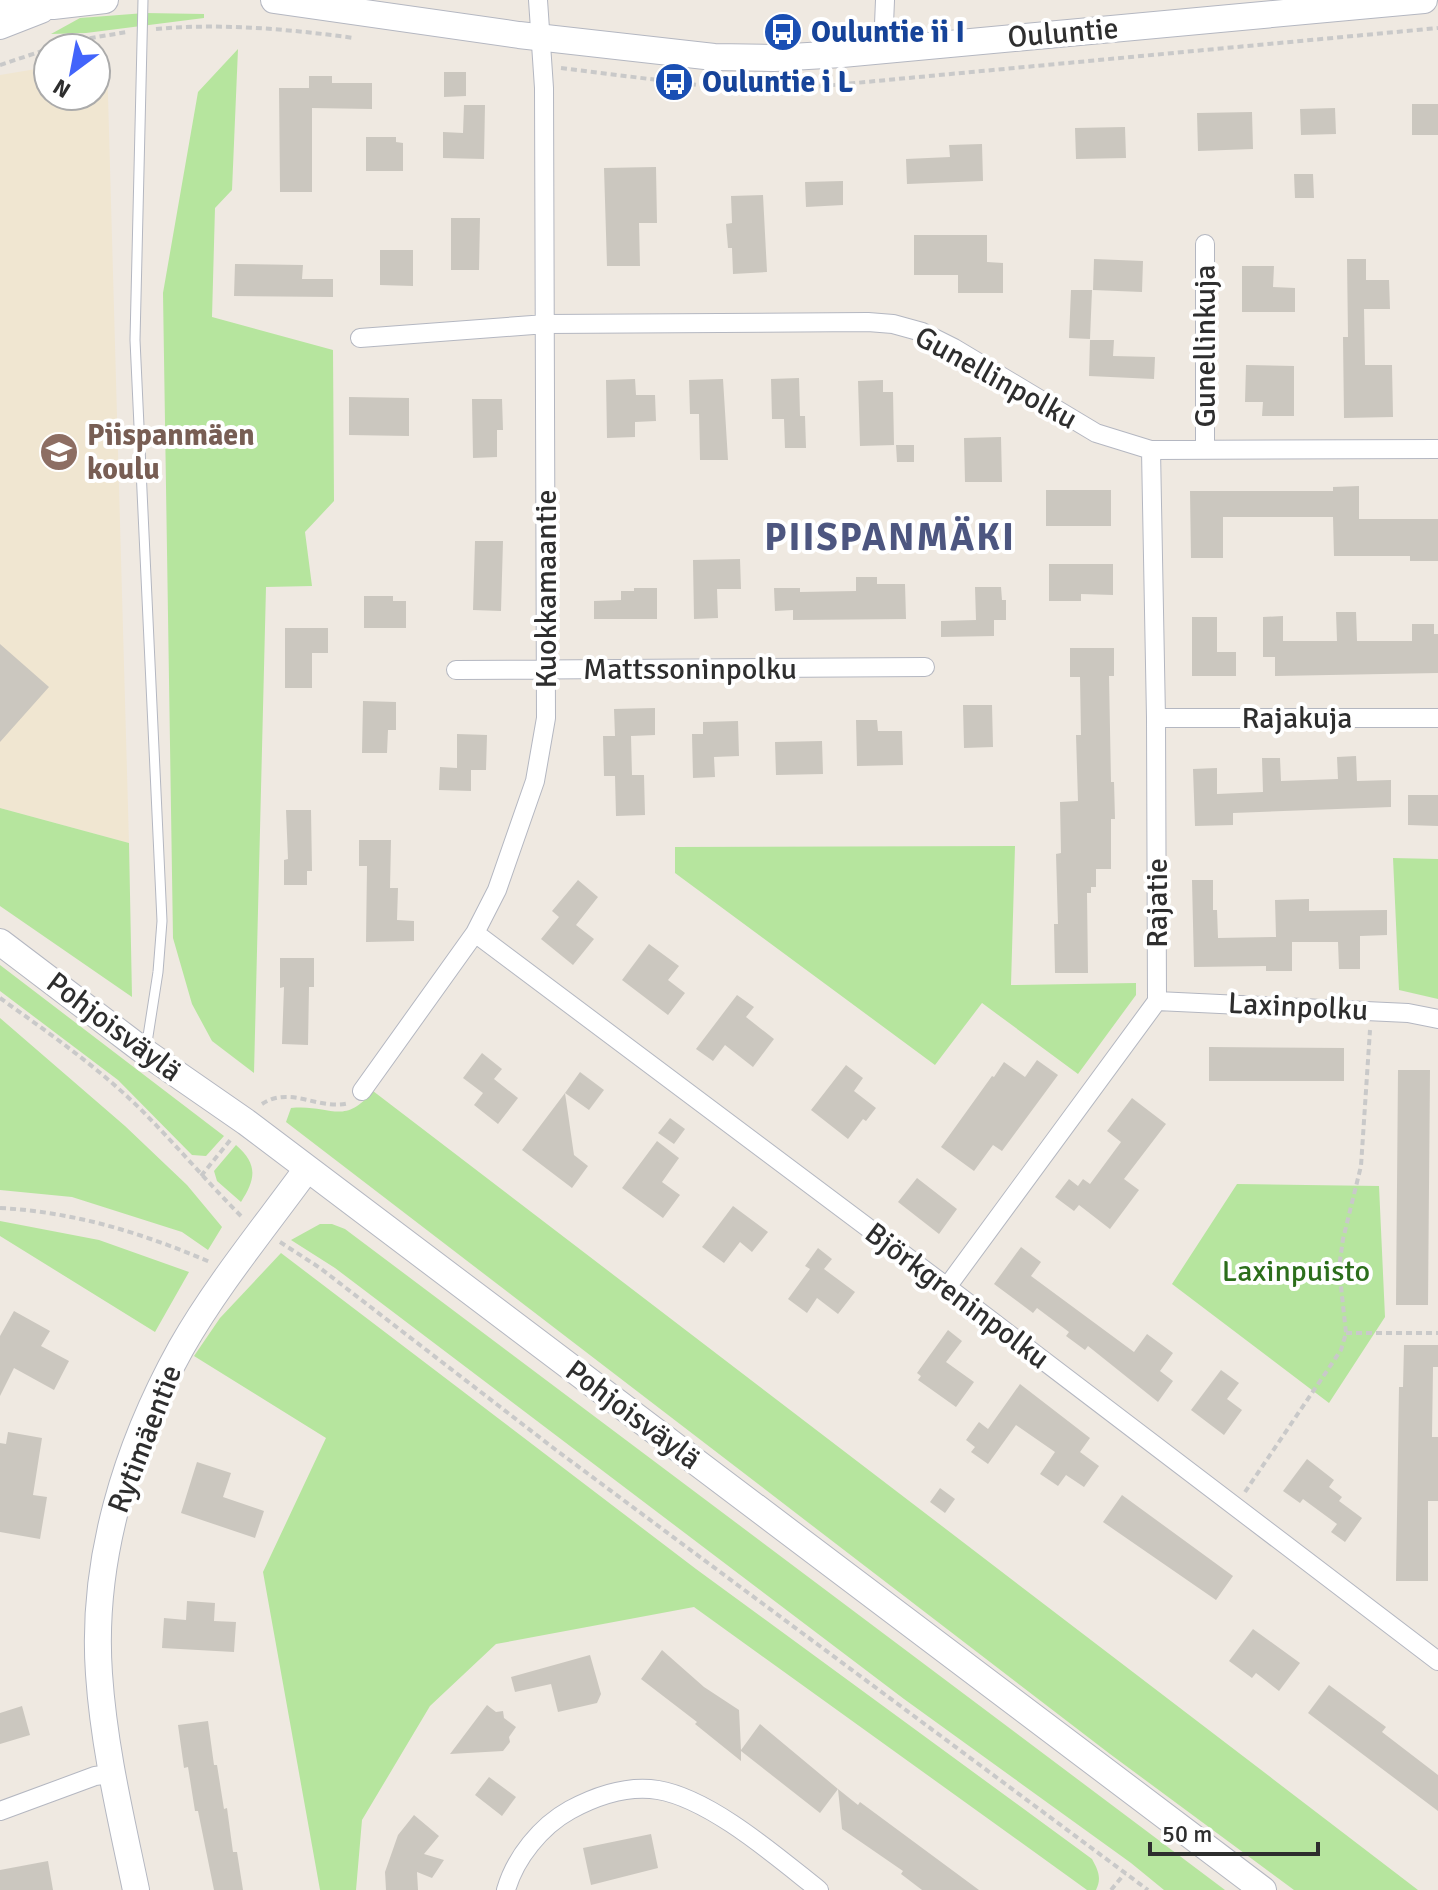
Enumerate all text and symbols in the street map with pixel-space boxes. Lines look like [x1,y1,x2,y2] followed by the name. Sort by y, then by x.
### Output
[1006,10,1120,56] street label: Ouluntie
[762,11,804,53] bus stop icon: Ouluntie ii I
[811,14,965,51] place label: Ouluntie ii I
[32,32,112,112] north arrow
[653,61,695,103] bus stop icon: Ouluntie i L
[702,64,854,101] place label: Ouluntie i L
[48,73,75,104] text: N
[1187,264,1224,428] street label: Gunellinkuja
[908,318,1084,438] street label: Gunellinpolku
[87,417,255,488] place label: Piispanmäen koulu
[38,431,80,473] school or university icon: Piispanmäen koulu
[528,489,565,689] street label: Kuokkamaantie
[764,514,1016,561] district label: PIISPANMÄKI
[583,651,797,688] street label: Mattssoninpolku
[1241,700,1353,737] street label: Rajakuja
[1139,858,1176,948] street label: Rajatie
[39,964,189,1090] street label: Pohjoisväylä
[1227,985,1369,1029] street label: Laxinpolku
[858,1215,1056,1377] street label: Björkgreninpolku
[1222,1253,1370,1290] park label: Laxinpuisto
[558,1352,708,1478] street label: Pohjoisväylä
[100,1360,190,1518] street label: Rytimäentie
[1150,1806,1318,1856] scale bar
[1162,1819,1212,1849] text: 50 m

